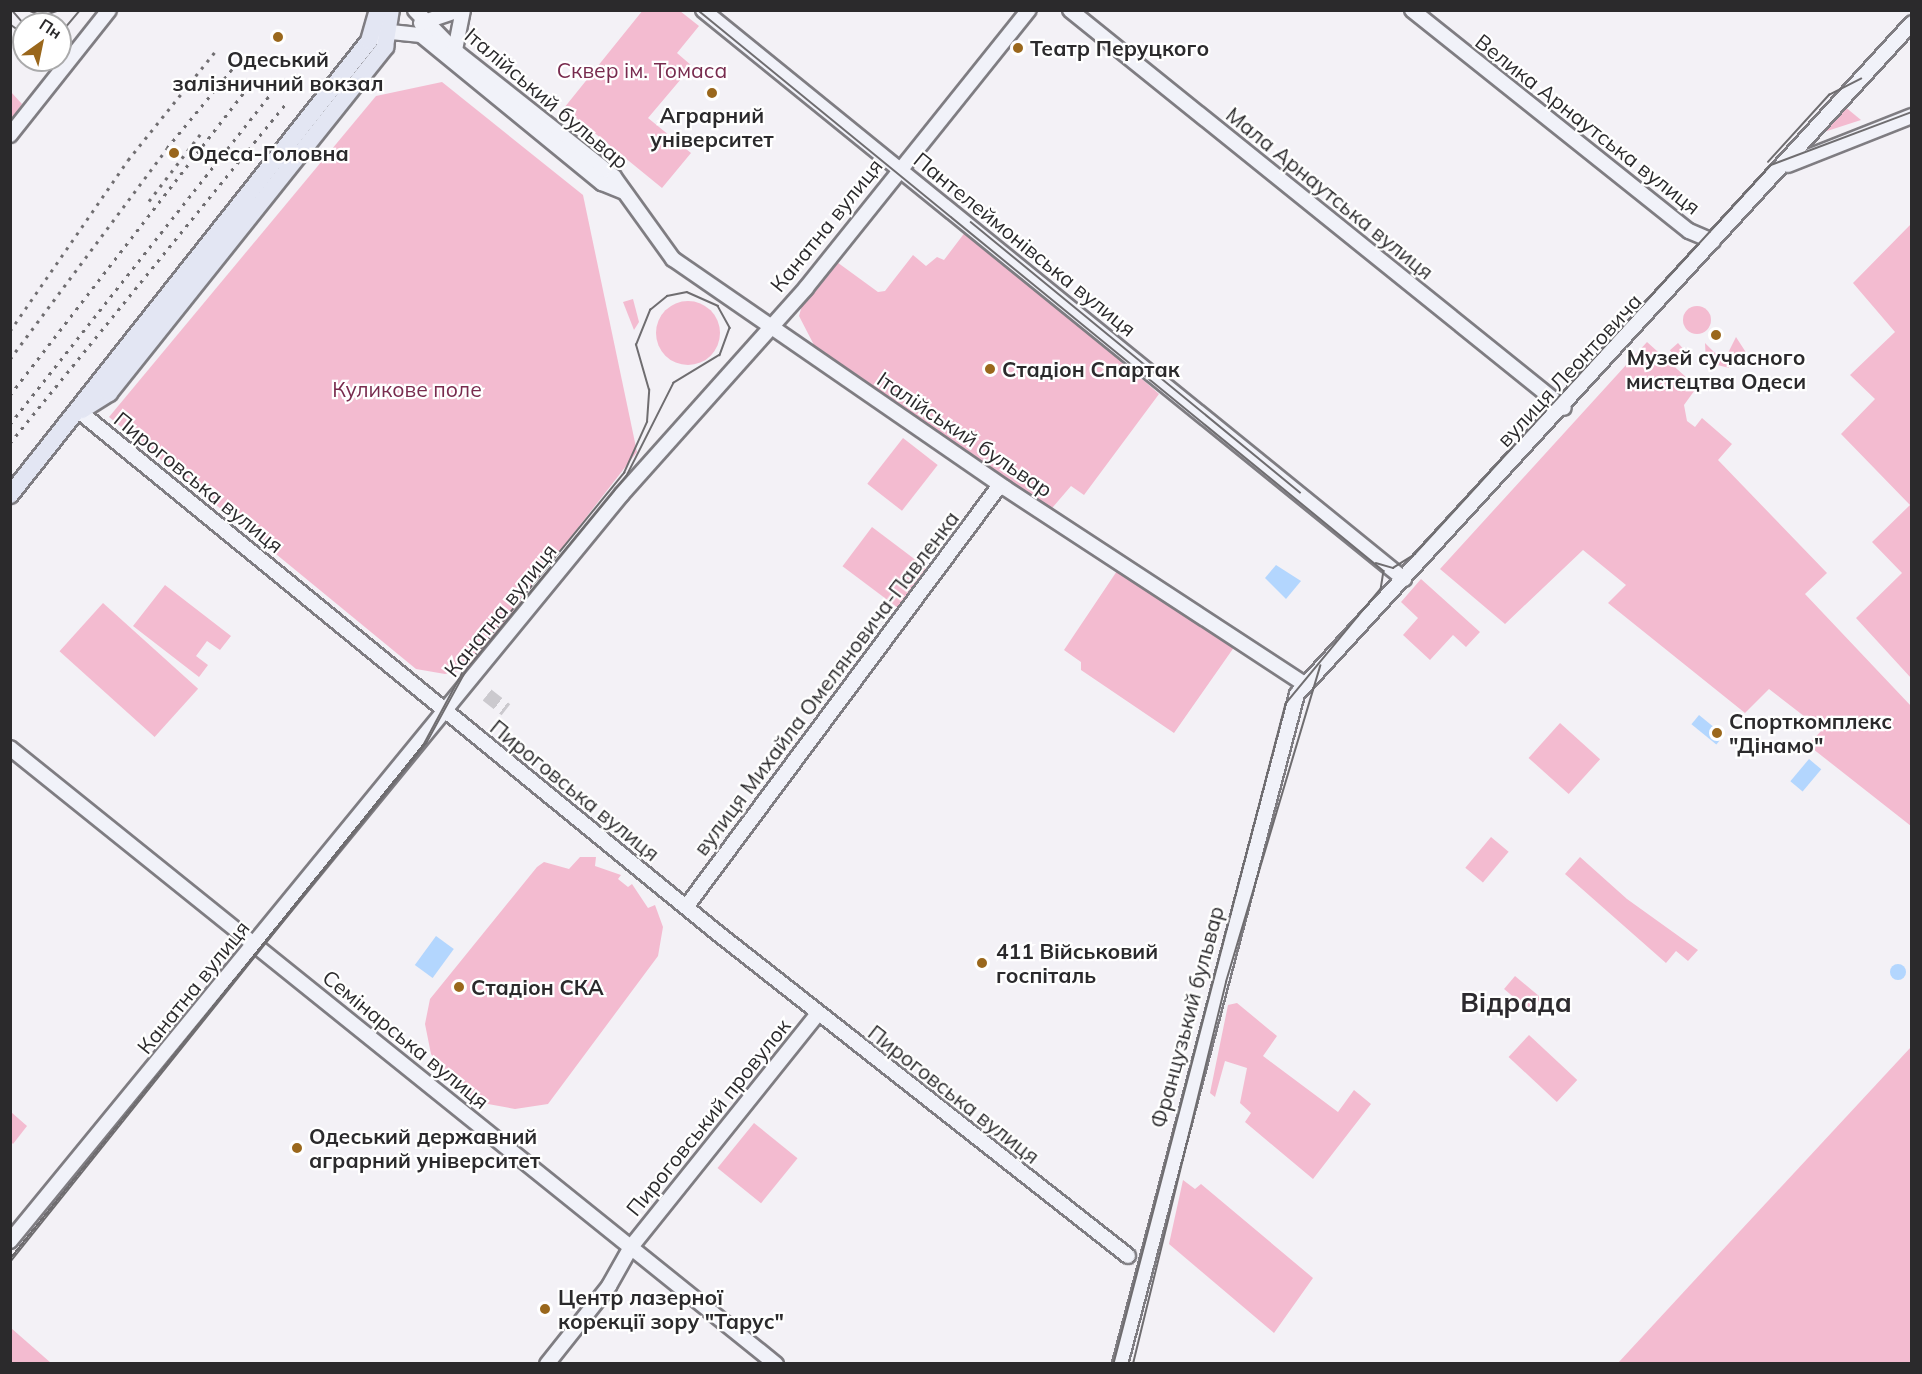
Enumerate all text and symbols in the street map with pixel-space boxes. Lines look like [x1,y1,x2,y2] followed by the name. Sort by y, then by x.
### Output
[12,12,72,72] north arrow
[36,14,65,43] text: Пн
[460,22,634,174] street label: Італійський бульвар
[1471,28,1705,220] street label: Велика Арнаутська вулиця
[271,30,285,44] marker: Одеський залізничний вокзал
[1030,35,1209,61] place label: Театр Перуцкого
[1011,41,1025,55] marker: Театр Перуцкого
[173,46,383,96] place label: Одеський залізничний вокзал
[557,57,727,83] park label: Сквер ім. Томаса
[705,86,719,100] marker: Аграрний університет
[650,102,774,152] place label: Аграрний університет
[1221,102,1439,284] street label: Мала Арнаутська вулиця
[188,140,349,166] place label: Одеса-Головна
[165,144,183,162] marker: Одеса-Головна
[909,147,1141,341] street label: Пантелеймонівська вулиця
[765,153,887,297] street label: Канатна вулиця
[1492,288,1646,452] street label: вулиця Леонтовича
[1709,328,1723,342] marker: Музей сучасного мистецтва Одеси
[1626,344,1806,394] place label: Музей сучасного мистецтва Одеси
[1002,356,1180,382] place label: Стадіон Спартак
[983,362,997,376] marker: Стадіон Спартак
[873,366,1057,502] street label: Італійський бульвар
[332,376,482,402] park label: Куликове поле
[109,406,289,558] street label: Пироговська вулиця
[688,506,964,860] street label: вулиця Михайла Омеляновича-Павленка
[439,538,561,682] street label: Канатна вулиця
[1729,708,1892,758] place label: Спорткомплекс "Дінамо"
[485,714,665,866] street label: Пироговська вулиця
[1710,726,1724,740] marker: Спорткомплекс "Дінамо"
[1145,903,1229,1131] street label: Французький бульвар
[132,915,254,1059] street label: Канатна вулиця
[996,938,1158,988] place label: 411 Військовий госпіталь
[973,954,991,972] marker: 411 Військовий госпіталь
[318,964,494,1114] street label: Семінарська вулиця
[471,974,604,1000] place label: Стадіон СКА
[452,980,466,994] marker: Стадіон СКА
[1460,987,1572,1019] district label: Відрада
[621,1013,795,1221] street label: Пироговський провулок
[863,1019,1045,1169] street label: Пироговська вулиця
[309,1123,540,1173] place label: Одеський державний аграрний університет
[290,1141,304,1155] marker: Одеський державний аграрний університет
[558,1284,784,1334] place label: Центр лазерної корекції зору "Тарус"
[536,1300,554,1318] marker: Центр лазерної корекції зору "Тарус"

